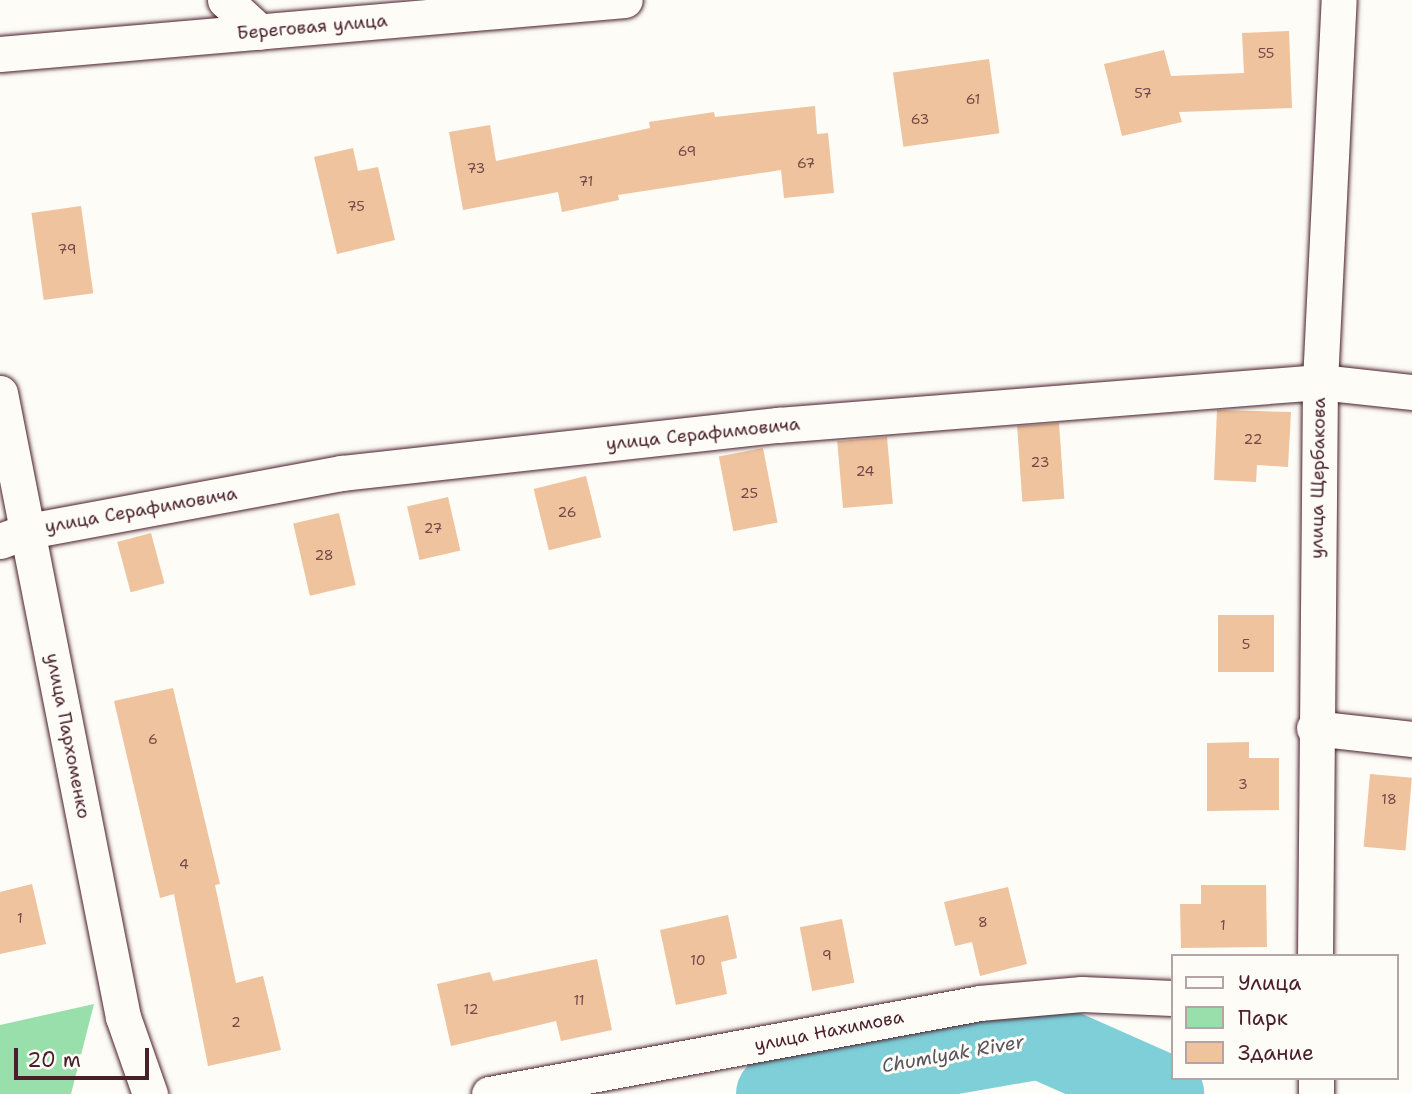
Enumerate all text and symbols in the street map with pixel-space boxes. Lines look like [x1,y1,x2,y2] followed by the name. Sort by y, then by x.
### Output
[236,10,388,44] street label: Береговая улица
[1258,45,1274,61] house number: 55
[1134,85,1152,101] house number: 57
[966,91,980,107] house number: 61
[911,111,929,127] house number: 63
[678,143,696,159] house number: 69
[797,155,815,171] house number: 67
[467,160,485,176] house number: 73
[579,173,593,189] house number: 71
[347,198,365,214] house number: 75
[57,241,77,257] house number: 79
[1306,397,1330,559] street label: улица Щербакова
[605,413,801,455] street label: улица Серафимовича
[1244,431,1262,447] house number: 22
[1031,454,1049,470] house number: 23
[856,463,874,479] house number: 24
[43,482,239,538] street label: улица Серафимовича
[740,485,758,501] house number: 25
[558,504,576,520] house number: 26
[424,520,442,536] house number: 27
[314,547,334,563] house number: 28
[1242,636,1250,652] house number: 5
[41,651,95,821] street label: улица Пархоменко
[148,731,158,747] house number: 6
[1238,776,1248,792] house number: 3
[1381,791,1397,807] house number: 18
[179,856,189,872] house number: 4
[17,910,23,926] house number: 1
[978,914,988,930] house number: 8
[1220,917,1226,933] house number: 1
[822,947,832,963] house number: 9
[690,952,706,968] house number: 10
[1170,954,1398,1080] legend
[1238,969,1301,997] text: Улица
[573,992,585,1008] house number: 11
[464,1001,478,1017] house number: 12
[1238,1004,1288,1032] text: Парк
[753,1006,905,1056] street label: улица Нахимова
[231,1014,241,1030] house number: 2
[880,1030,1026,1078] water label: Chumlyak River
[18,1034,152,1078] scale bar
[1238,1039,1314,1067] text: Здание
[27,1046,81,1074] text: 20 m

